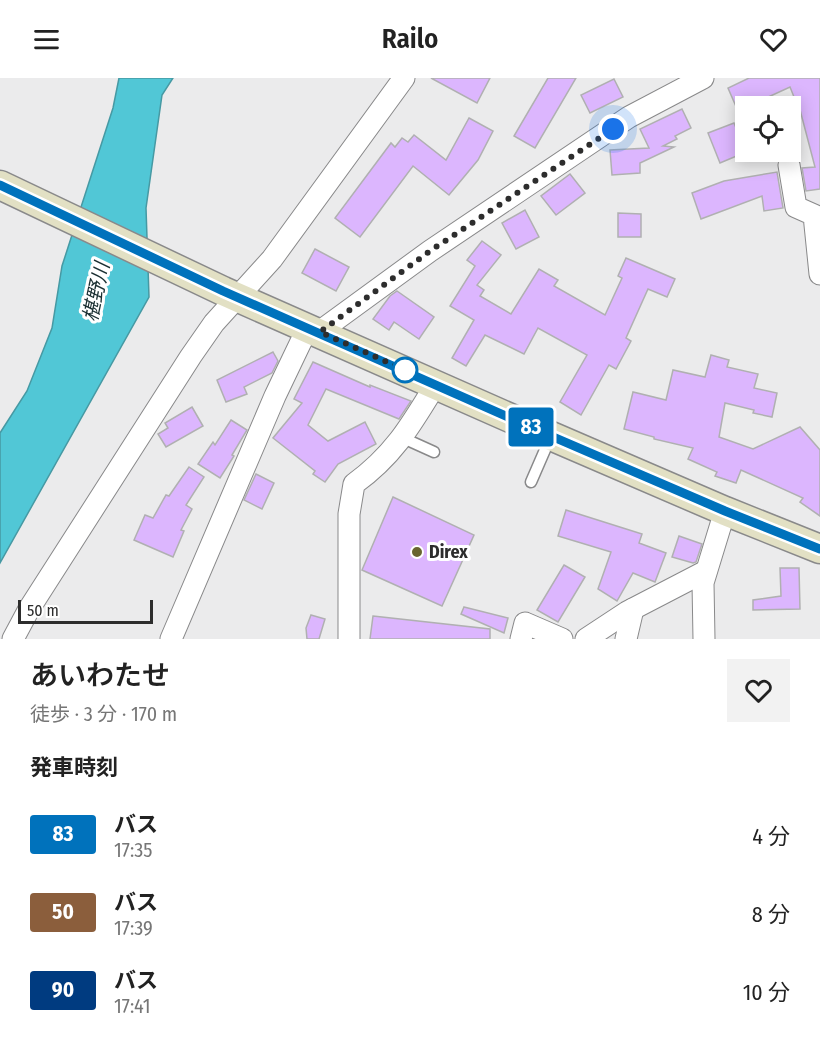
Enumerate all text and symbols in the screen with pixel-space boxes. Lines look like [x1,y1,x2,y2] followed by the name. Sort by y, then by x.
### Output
[30,23,63,56] icon: menu
[382,23,438,55] text: Railo
[757,23,790,56] icon: heart
[735,96,801,162] map controls
[735,96,801,162] button: locate
[598,114,628,144] your location
[78,258,114,324] water label: 椹野川
[392,357,418,383] unlabelled marker
[504,408,558,446] line badge: 83
[520,414,542,440] text: 83
[429,541,468,563] place label: Direx
[410,545,424,559] marker: Direx
[18,597,153,624] scale bar
[27,601,59,620] text: 50 m
[30,659,170,692] text: あいわたせ
[727,659,790,722] button: heart
[30,702,177,726] text: 徒歩 · 3 分 · 170 m
[30,754,118,781] text: 発車時刻
[114,811,158,838] text: バス
[52,821,74,847] text: 83
[752,823,790,850] text: 4 分
[114,838,153,862] text: 17:35
[114,889,158,916] text: バス
[52,899,74,925] text: 50
[752,901,790,928] text: 8 分
[114,916,153,940] text: 17:39
[114,967,158,994] text: バス
[52,977,74,1003] text: 90
[743,979,790,1006] text: 10 分
[114,994,150,1018] text: 17:41

